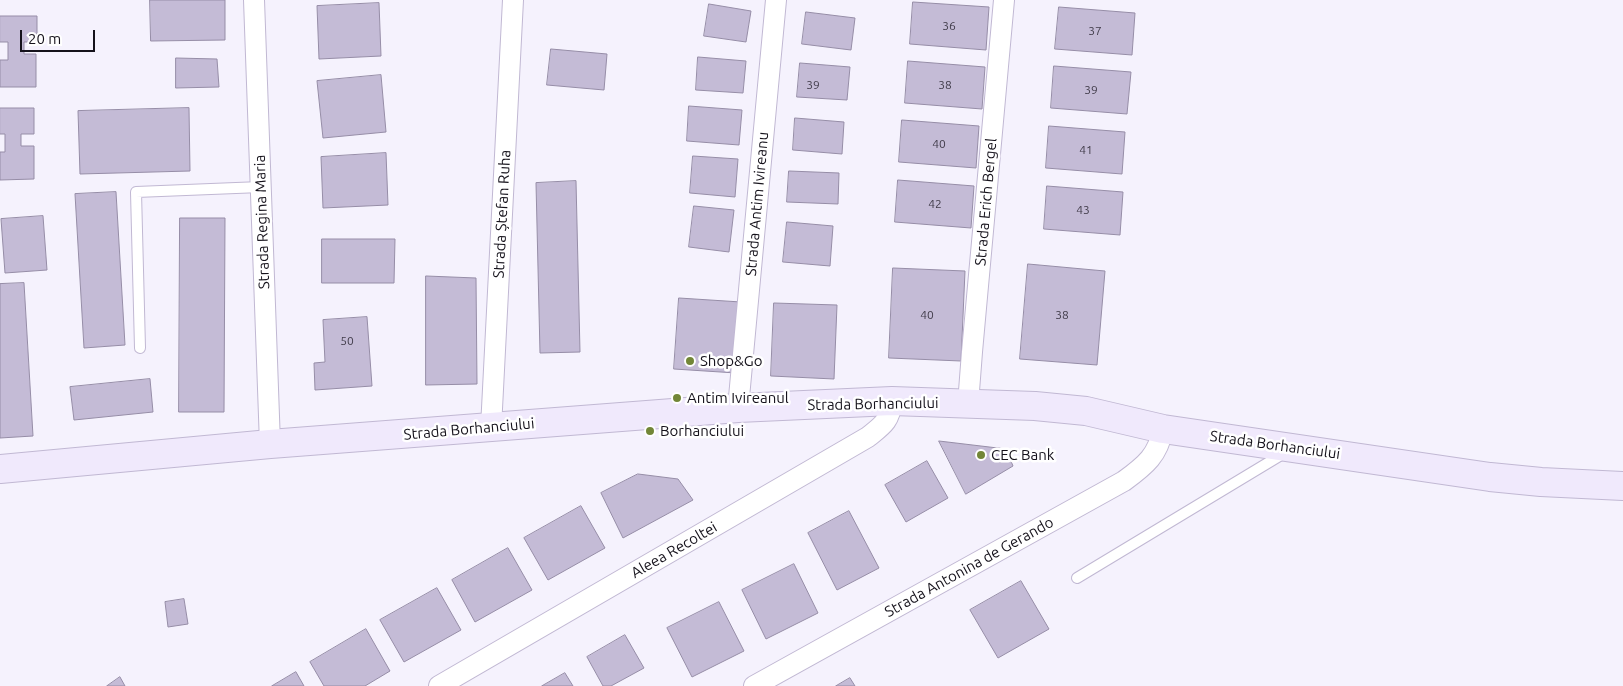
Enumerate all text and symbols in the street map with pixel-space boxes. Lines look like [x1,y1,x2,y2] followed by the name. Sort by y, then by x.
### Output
[942,19,956,33] house number: 36
[22,20,98,52] scale bar
[1088,24,1102,38] house number: 37
[28,30,61,47] text: 20 m
[806,78,820,92] house number: 39
[938,78,952,92] house number: 38
[1084,83,1098,97] house number: 39
[742,131,772,277] street label: Strada Antim Ivireanu
[932,137,946,151] house number: 40
[971,137,1001,267] street label: Strada Erich Bergel
[1079,143,1093,157] house number: 41
[490,149,514,279] street label: Strada Ștefan Ruha
[251,155,273,289] street label: Strada Regina Maria
[928,197,942,211] house number: 42
[1076,203,1090,217] house number: 43
[920,308,934,322] house number: 40
[1055,308,1069,322] house number: 38
[340,334,354,348] house number: 50
[700,352,763,370] place label: Shop&Go
[684,355,696,367] marker: Shop&Go
[687,389,789,407] place label: Antim Ivireanul
[671,392,683,404] marker: Antim Ivireanul
[807,394,939,414] street label: Strada Borhanciului
[403,414,535,444] street label: Strada Borhanciului
[660,422,744,440] place label: Borhanciului
[644,425,656,437] marker: Borhanciului
[1209,427,1341,463] street label: Strada Borhanciului
[991,446,1054,464] place label: CEC Bank
[975,449,987,461] marker: CEC Bank
[881,513,1057,621] street label: Strada Antonina de Gerando
[628,518,720,582] street label: Aleea Recoltei

